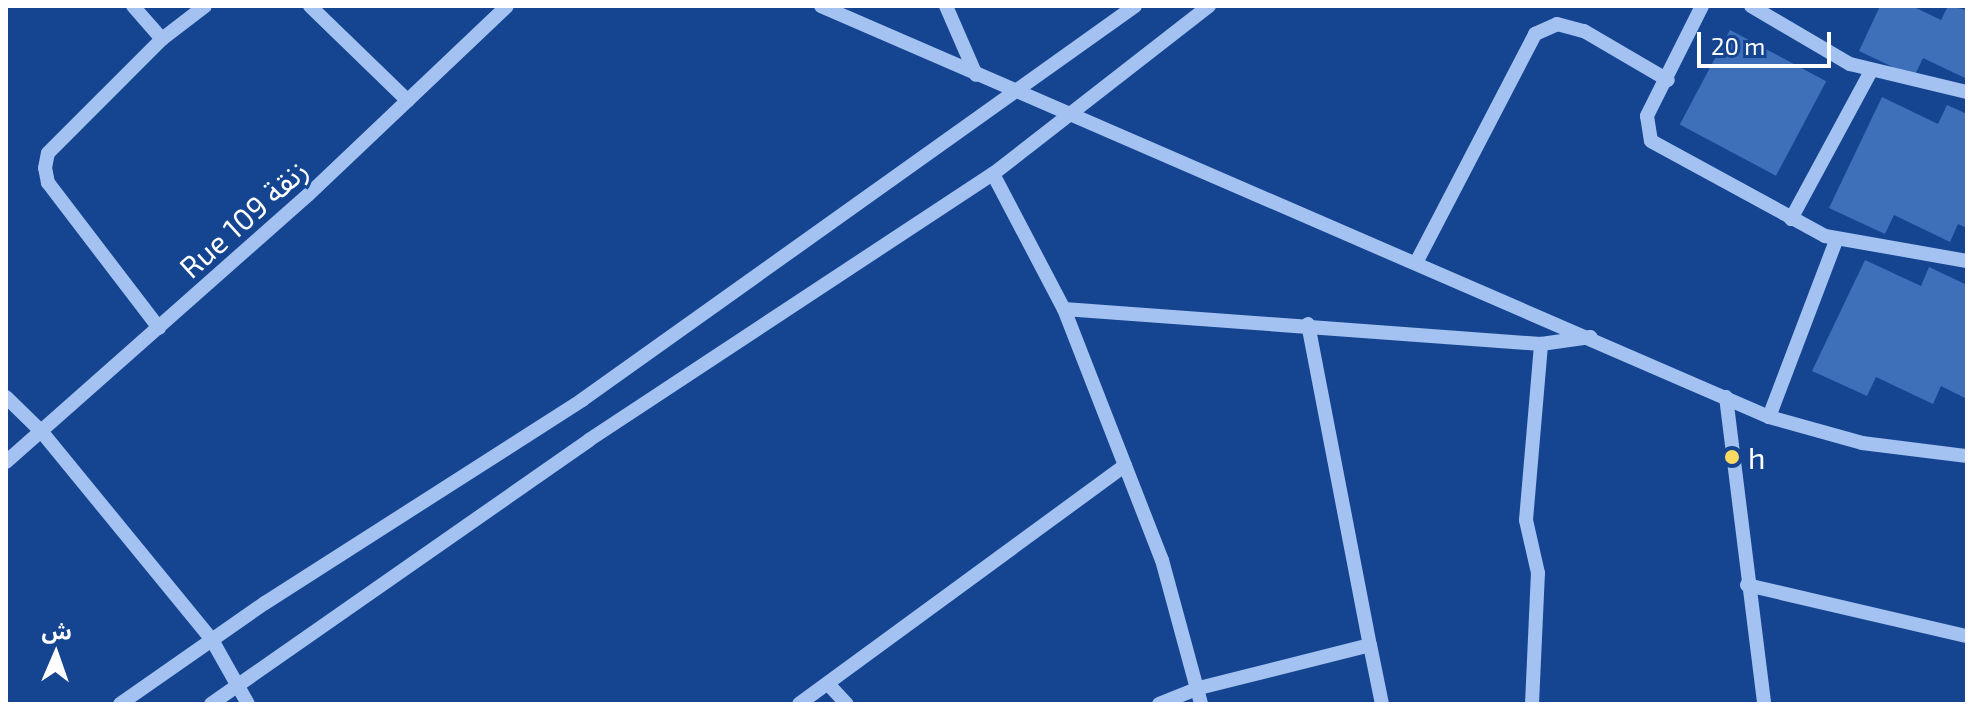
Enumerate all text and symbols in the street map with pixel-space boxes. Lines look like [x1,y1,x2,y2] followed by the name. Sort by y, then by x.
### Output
[1701,16,1835,66] scale bar
[1711,31,1765,60] text: 20 m
[172,151,314,285] street label: Rue 109 زنقة
[1748,439,1765,475] place label: h
[1723,448,1741,466] marker: h
[16,614,96,694] north arrow
[41,616,72,644] text: ش

